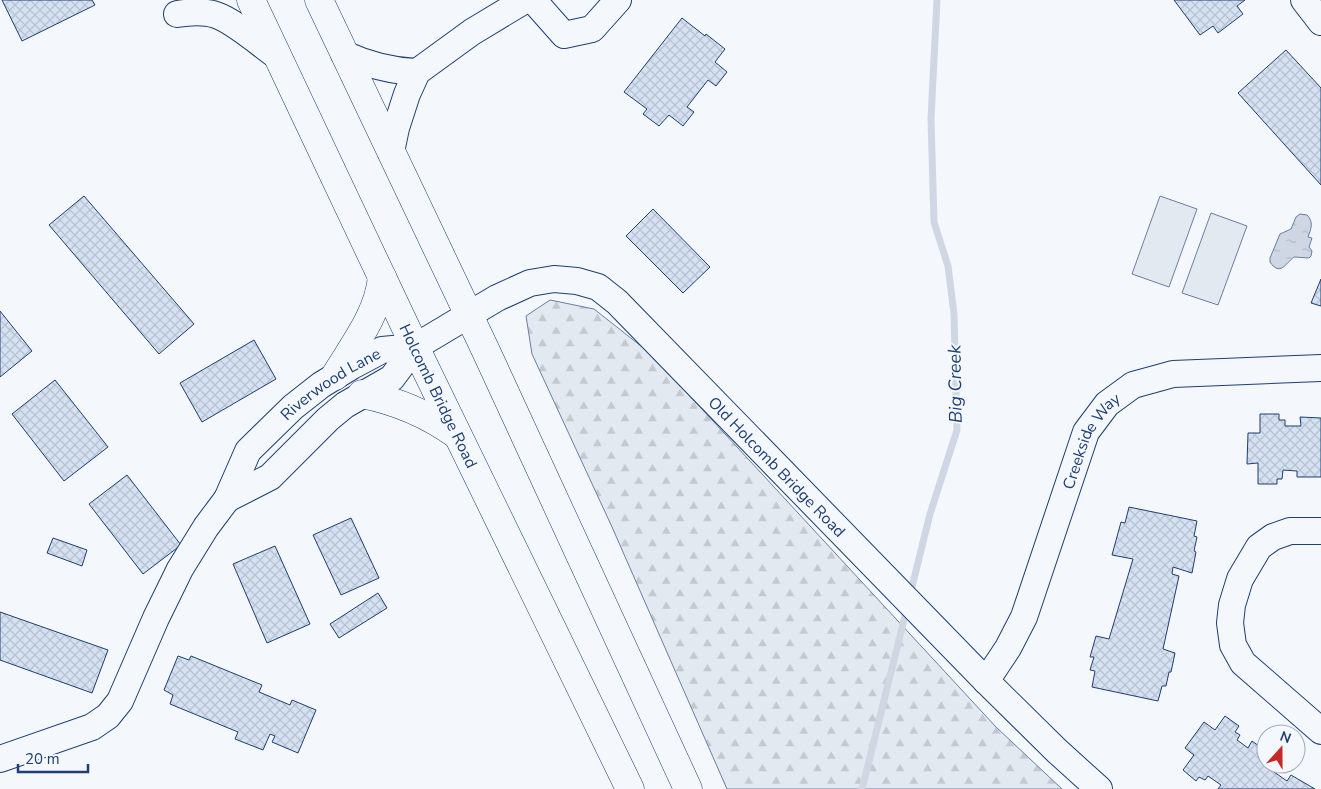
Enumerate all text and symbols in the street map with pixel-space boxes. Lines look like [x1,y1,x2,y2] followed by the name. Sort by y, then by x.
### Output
[394,320,482,472] street label: Holcomb Bridge Road
[276,343,385,425] street label: Riverwood Lane
[942,344,968,423] water label: Big Creek
[1058,388,1125,492] street label: Creekside Way
[703,392,850,542] street label: Old Holcomb Bridge Road
[1256,724,1306,774] north arrow
[1277,727,1294,748] text: N
[18,742,88,774] scale bar
[25,749,60,769] text: 20 m

